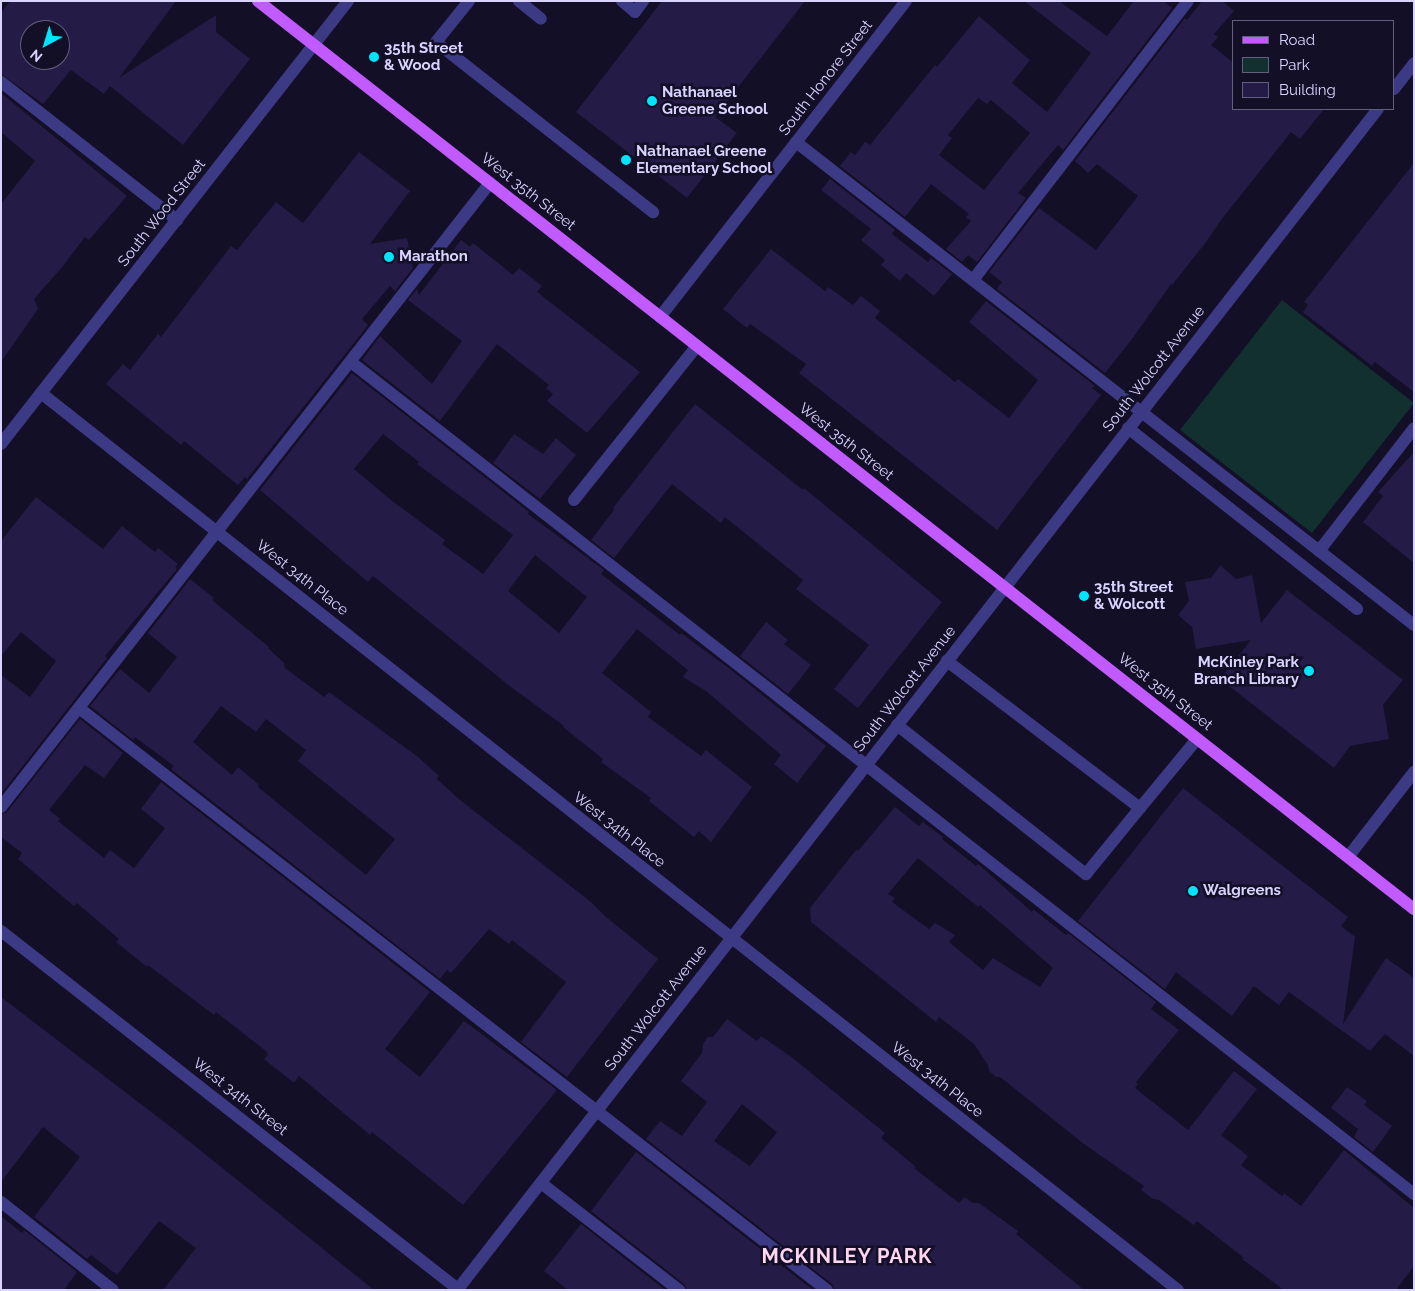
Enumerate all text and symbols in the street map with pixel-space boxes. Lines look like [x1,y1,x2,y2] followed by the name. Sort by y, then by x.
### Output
[775,17,877,139] street label: South Honore Street
[20,20,70,70] north arrow
[1232,20,1395,110] legend
[1279,31,1315,49] text: Road
[384,39,463,74] place label: 35th Street & Wood
[27,46,45,65] text: N
[368,51,380,63] marker: 35th Street & Wood
[1279,56,1310,74] text: Park
[1279,81,1336,99] text: Building
[662,83,768,118] place label: Nathanael Greene School
[646,95,658,107] marker: Nathanael Greene School
[636,142,772,177] place label: Nathanael Greene Elementary School
[477,150,579,234] street label: West 35th Street
[620,154,632,166] marker: Nathanael Greene Elementary School
[114,156,210,270] street label: South Wood Street
[399,248,468,266] place label: Marathon
[383,251,395,263] marker: Marathon
[1099,302,1209,436] street label: South Wolcott Avenue
[795,400,897,484] street label: West 35th Street
[252,536,352,620] street label: West 34th Place
[1094,578,1173,613] place label: 35th Street & Wolcott
[1078,590,1090,602] marker: 35th Street & Wolcott
[850,622,960,756] street label: South Wolcott Avenue
[1114,650,1216,734] street label: West 35th Street
[1194,653,1299,688] place label: McKinley Park Branch Library
[1303,665,1315,677] marker: McKinley Park Branch Library
[569,788,669,872] street label: West 34th Place
[1203,882,1281,900] place label: Walgreens
[1187,885,1199,897] marker: Walgreens
[601,941,711,1075] street label: South Wolcott Avenue
[887,1038,987,1122] street label: West 34th Place
[189,1055,291,1139] street label: West 34th Street
[760,1244,934,1268] district label: MCKINLEY PARK

